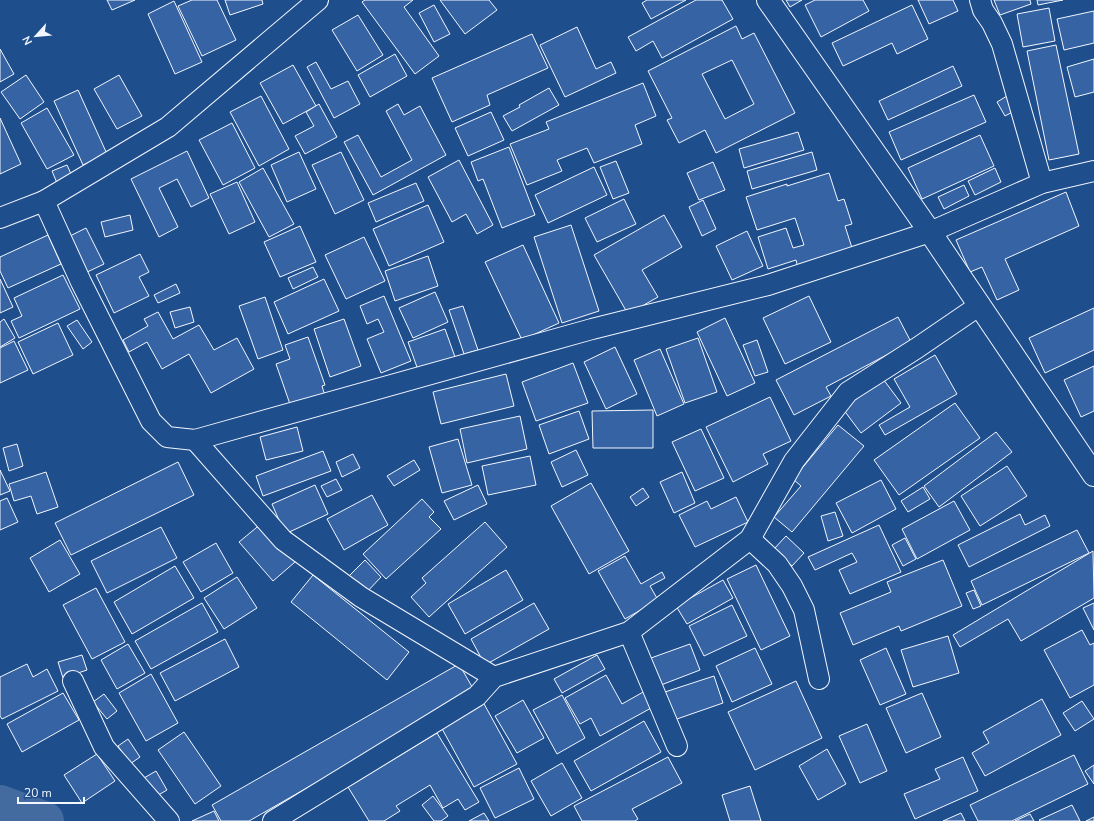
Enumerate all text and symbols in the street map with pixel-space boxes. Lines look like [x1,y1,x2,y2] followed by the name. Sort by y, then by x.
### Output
[16,16,56,56] north arrow
[19,33,36,47] text: N
[18,779,84,805] scale bar
[24,785,52,801] text: 20 m

